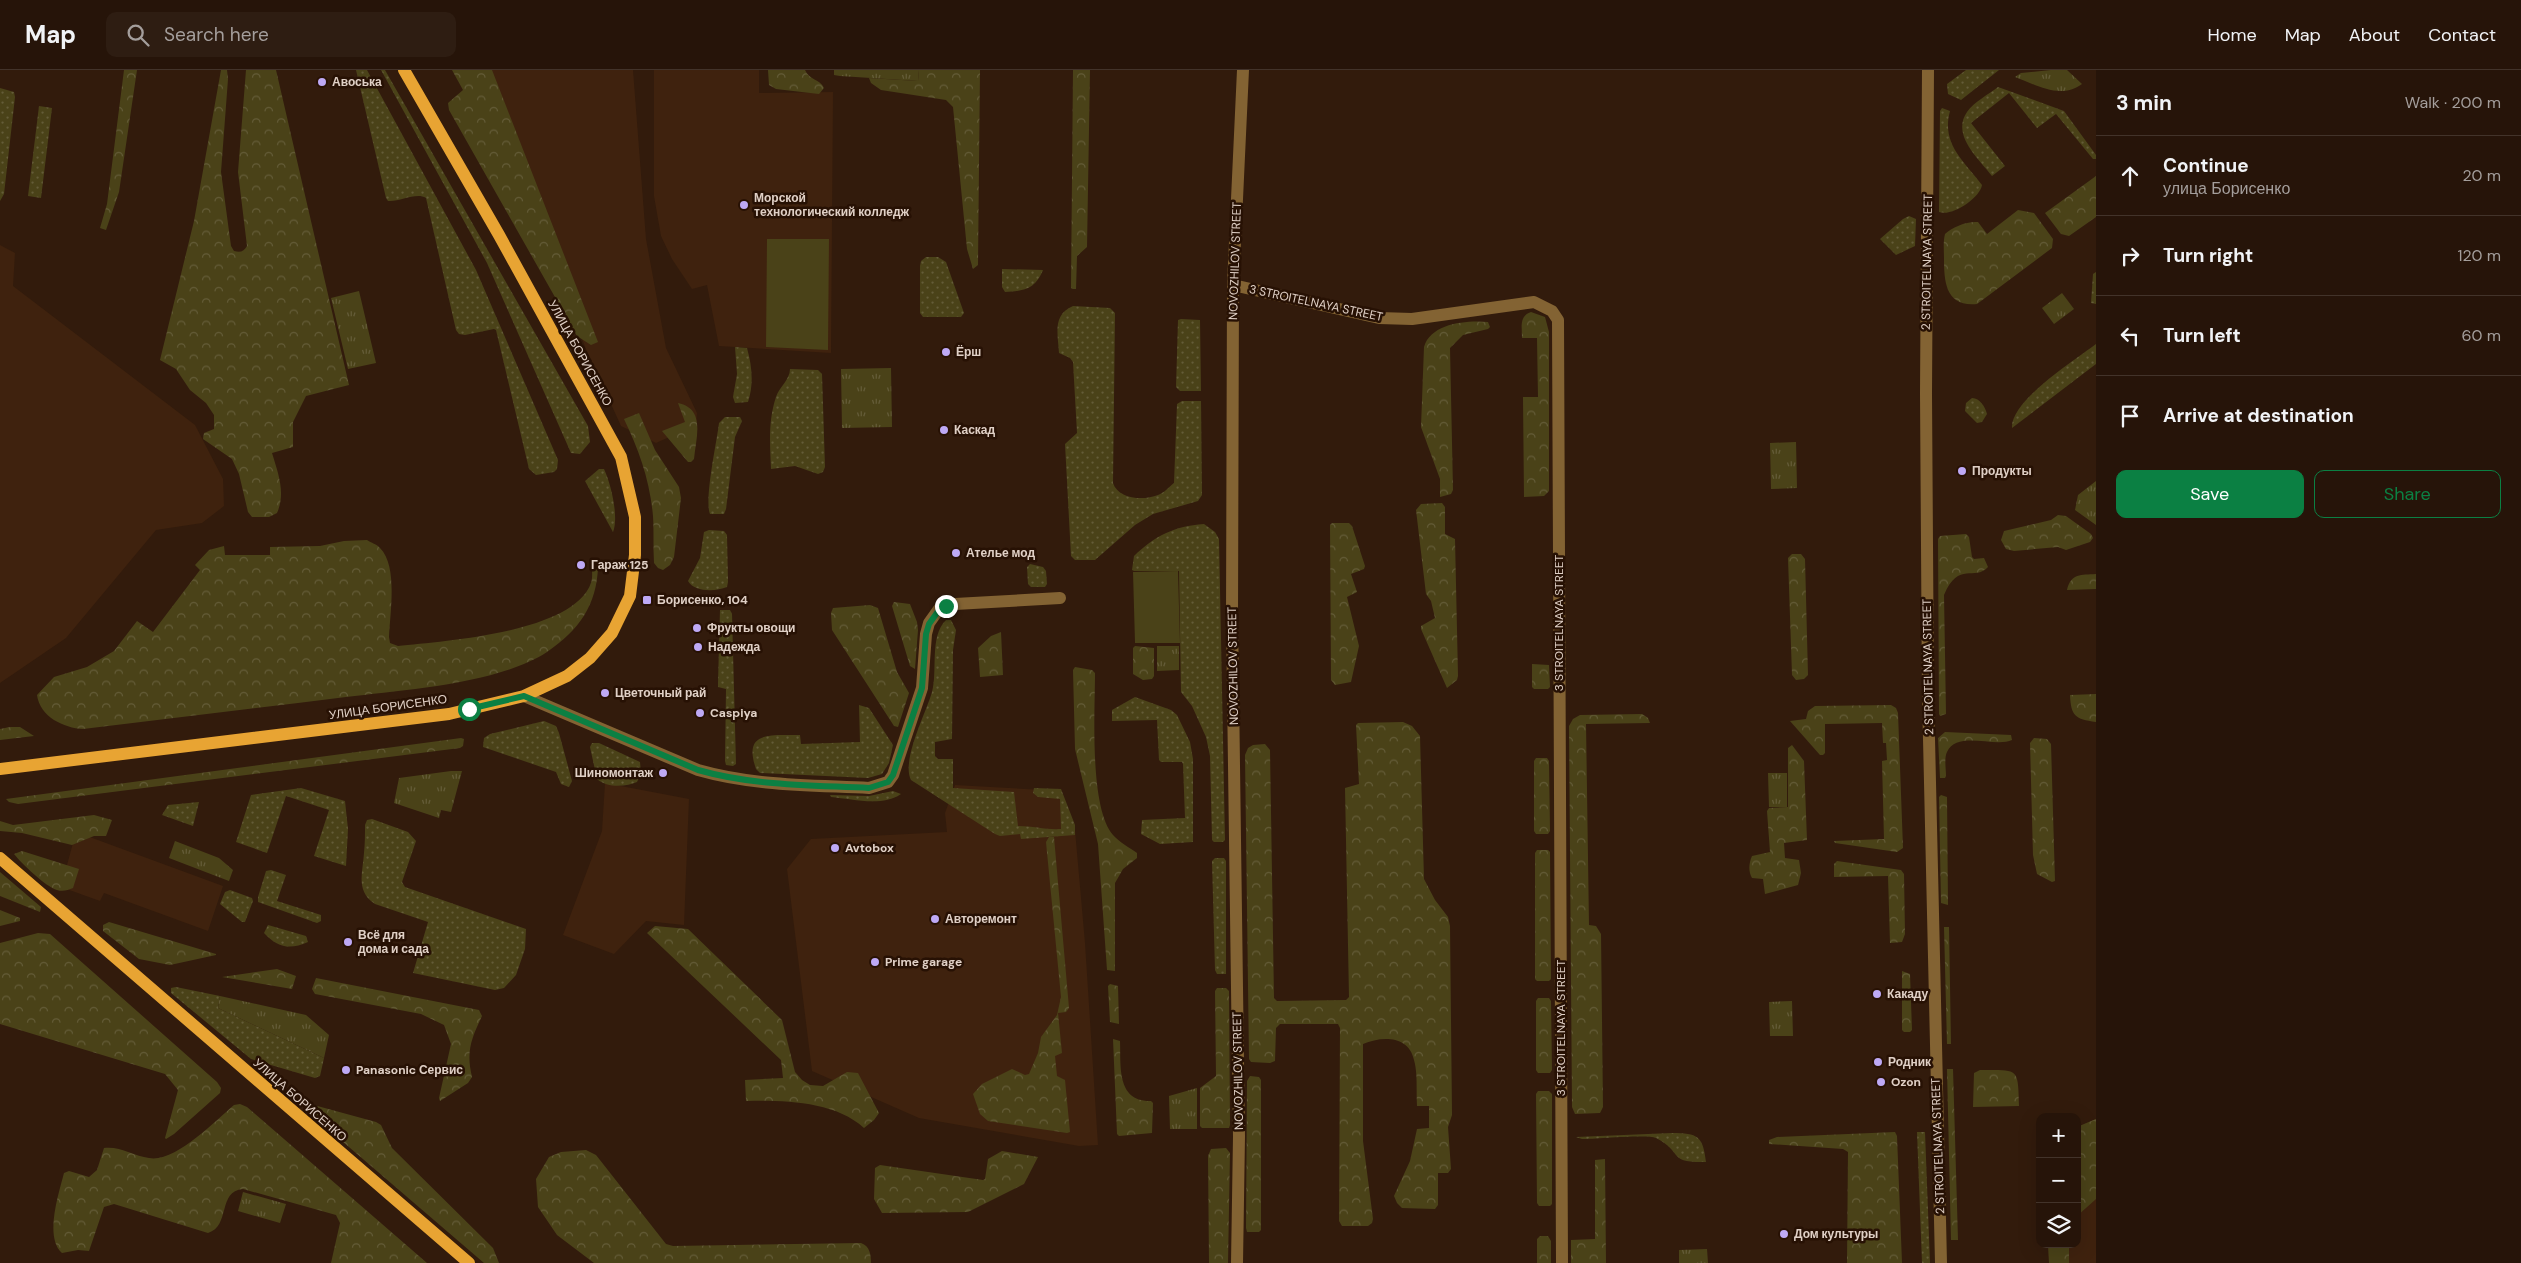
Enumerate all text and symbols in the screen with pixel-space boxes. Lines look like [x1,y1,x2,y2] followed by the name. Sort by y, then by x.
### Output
[106,12,456,57] search box
[25,19,76,50] text: Map
[124,21,152,49] icon: search
[164,22,269,47] text: Search here
[2207,23,2257,47] text: Home
[2285,23,2321,47] text: Map
[2349,23,2400,47] text: About
[2428,23,2496,47] text: Contact
[332,74,382,90] place label: Авоська
[316,76,328,88] marker: Авоська
[2116,89,2172,117] text: 3 min
[2405,92,2501,113] text: Walk · 200 m
[2163,153,2249,178] text: Continue
[2116,162,2144,190] icon: ahead
[2462,165,2501,186] text: 20 m
[2163,178,2290,199] text: улица Борисенко
[754,190,910,220] place label: Морской технологический колледж
[1918,194,1936,330] street label: 2 STROITELNAYA STREET
[738,199,750,211] marker: Морской технологический колледж
[1225,201,1245,320] street label: NOVOZHILOV STREET
[2116,242,2144,270] icon: right
[2163,243,2253,268] text: Turn right
[2457,245,2501,266] text: 120 m
[1248,281,1385,325] street label: 3 STROITELNAYA STREET
[544,297,616,409] street label: УЛИЦА БОРИСЕНКО
[2116,322,2144,350] icon: left
[2163,323,2241,348] text: Turn left
[2461,325,2501,346] text: 60 m
[956,344,981,360] place label: Ёрш
[940,346,952,358] marker: Ёрш
[2116,402,2144,430] icon: arrive
[2163,403,2354,428] text: Arrive at destination
[954,422,995,438] place label: Каскад
[938,424,950,436] marker: Каскад
[1972,463,2032,479] place label: Продукты
[1956,465,1968,477] marker: Продукты
[2116,470,2304,518] button: Save
[2314,470,2501,518] button: Share
[966,545,1035,561] place label: Ателье мод
[950,547,962,559] marker: Ателье мод
[1551,555,1567,691] street label: 3 STROITELNAYA STREET
[591,557,648,573] place label: Гараж 125
[575,559,587,571] marker: Гараж 125
[657,592,748,608] place label: Борисенко, 104
[641,594,653,606] marker: Борисенко, 104
[935,595,958,618] route end
[1919,599,1937,735] street label: 2 STROITELNAYA STREET
[1224,606,1242,725] street label: NOVOZHILOV STREET
[707,620,795,636] place label: Фрукты овощи
[691,622,703,634] marker: Фрукты овощи
[708,639,761,655] place label: Надежда
[692,641,704,653] marker: Надежда
[615,685,706,701] place label: Цветочный рай
[599,687,611,699] marker: Цветочный рай
[328,691,448,723] street label: УЛИЦА БОРИСЕНКО
[458,698,481,721] route start
[710,705,757,721] place label: Caspiya
[694,707,706,719] marker: Caspiya
[575,765,653,781] place label: Шиномонтаж
[657,767,669,779] marker: Шиномонтаж
[845,840,894,856] place label: Avtobox
[829,842,841,854] marker: Avtobox
[945,911,1017,927] place label: Авторемонт
[929,913,941,925] marker: Авторемонт
[358,927,429,957] place label: Всё для дома и сада
[342,936,354,948] marker: Всё для дома и сада
[885,954,962,970] place label: Prime garage
[869,956,881,968] marker: Prime garage
[1553,960,1569,1096] street label: 3 STROITELNAYA STREET
[1887,986,1929,1002] place label: Какаду
[1871,988,1883,1000] marker: Какаду
[1229,1011,1247,1130] street label: NOVOZHILOV STREET
[1888,1054,1932,1070] place label: Родник
[250,1055,350,1145] street label: УЛИЦА БОРИСЕНКО
[1872,1056,1884,1068] marker: Родник
[356,1062,463,1078] place label: Panasonic Сервис
[340,1064,352,1076] marker: Panasonic Сервис
[1891,1074,1921,1090] place label: Ozon
[1875,1076,1887,1088] marker: Ozon
[1928,1077,1948,1214] street label: 2 STROITELNAYA STREET
[2036,1113,2081,1248] map controls
[2036,1113,2081,1158] button: +
[2036,1158,2081,1203] button: −
[2036,1203,2081,1248] button: layers
[1794,1226,1878,1242] place label: Дом культуры
[1778,1228,1790,1240] marker: Дом культуры

